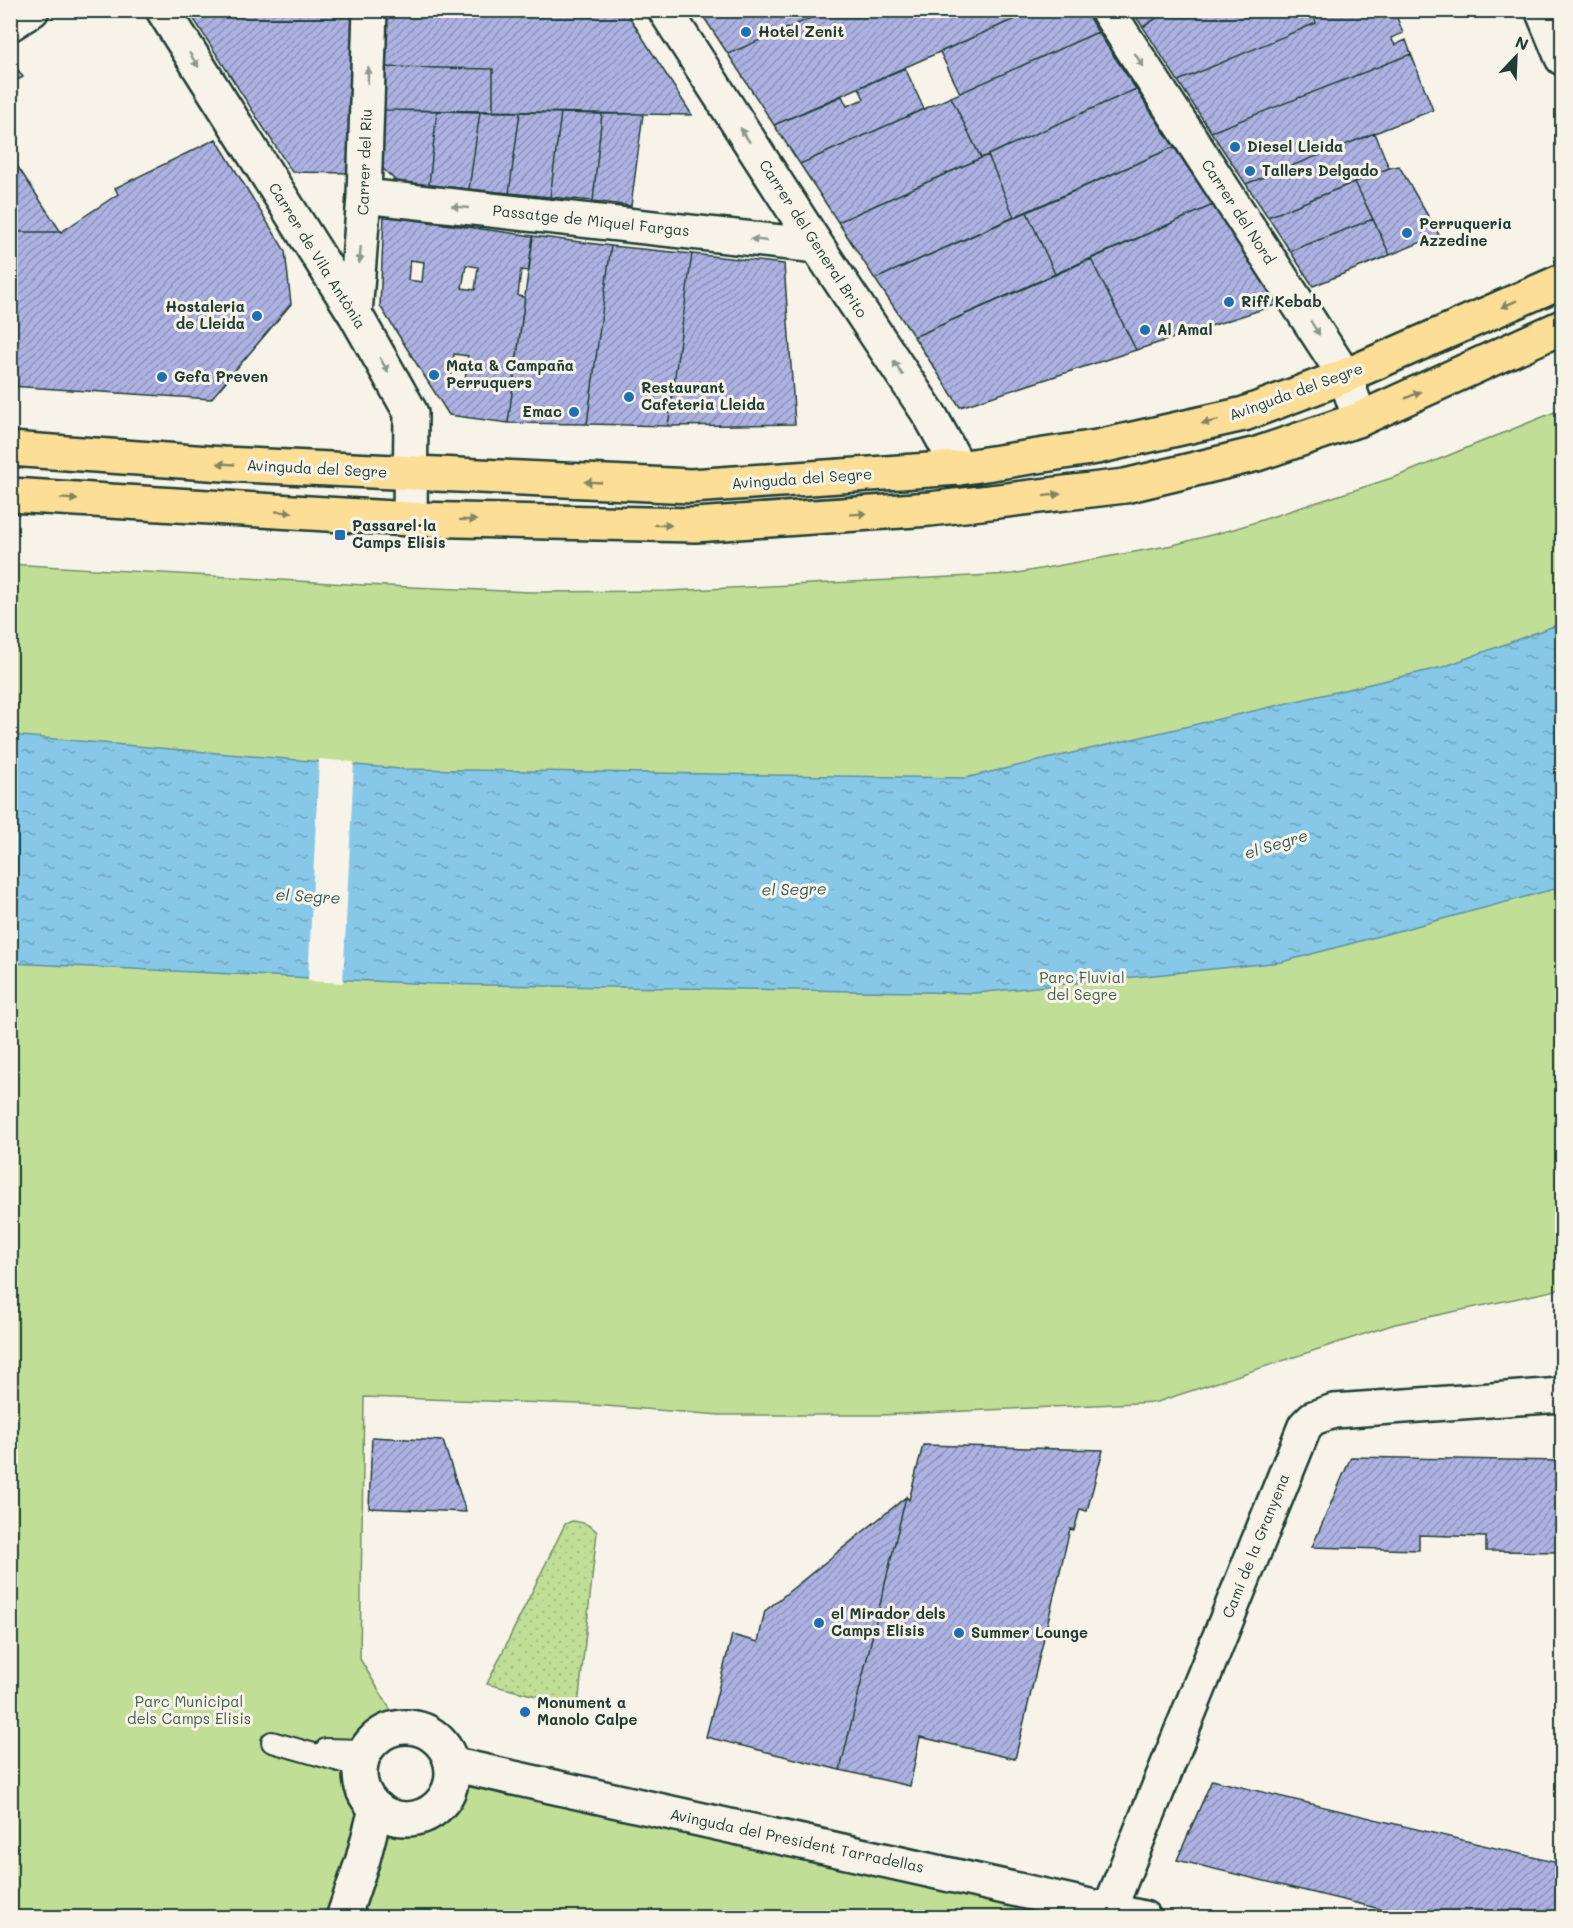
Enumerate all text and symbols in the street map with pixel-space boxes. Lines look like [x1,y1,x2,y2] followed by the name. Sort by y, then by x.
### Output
[758,21,845,41] place label: Hotel Zenit
[739,25,753,39] marker: Hotel Zenit
[1486,27,1546,87] north arrow
[1512,31,1532,55] text: N
[1133,51,1145,67] one-way arrow
[189,52,200,68] one-way arrow
[363,65,372,84] one-way arrow
[352,108,376,216] street label: Carrer del Riu
[740,127,751,143] one-way arrow
[1247,136,1343,156] place label: Diesel Lleida
[1228,140,1242,154] marker: Diesel Lleida
[1197,155,1280,268] street label: Carrer del Nord
[755,156,873,321] street label: Carrer del General Brito
[1262,160,1378,180] place label: Tallers Delgado
[1243,164,1257,178] marker: Tallers Delgado
[265,179,371,332] street label: Carrer de Vila Antònia
[491,200,691,240] street label: Passatge de Miquel Fargas
[451,202,470,212] one-way arrow
[1419,213,1512,250] place label: Perruqueria Azzedine
[1400,226,1414,240] marker: Perruqueria Azzedine
[749,235,768,245] one-way arrow
[355,245,364,264] one-way arrow
[1241,291,1322,311] place label: Riff Kebab
[1222,295,1236,309] marker: Riff Kebab
[165,296,245,333] place label: Hostaleria de Lleida
[1500,300,1518,310] one-way arrow
[250,309,264,323] marker: Hostaleria de Lleida
[1157,319,1213,339] place label: Al Amal
[1309,320,1320,336] one-way arrow
[1138,323,1152,337] marker: Al Amal
[446,355,574,392] place label: Mata & Campaña Perruquers
[378,357,389,373] one-way arrow
[1226,358,1365,425] street label: Avinguda del Segre
[893,360,904,376] one-way arrow
[174,366,268,386] place label: Gefa Preven
[427,368,441,382] marker: Mata & Campaña Perruquers
[155,370,169,384] marker: Gefa Preven
[641,377,765,414] place label: Restaurant Cafeteria Lleida
[622,390,636,404] marker: Restaurant Cafeteria Lleida
[1405,390,1422,399] one-way arrow
[522,401,562,421] place label: Emac
[567,405,581,419] marker: Emac
[1201,417,1219,427] one-way arrow
[246,454,388,482] street label: Avinguda del Segre
[216,459,235,468] one-way arrow
[731,463,873,493] street label: Avinguda del Segre
[584,477,603,487] one-way arrow
[1042,490,1061,500] one-way arrow
[59,494,78,503] one-way arrow
[275,507,294,516] one-way arrow
[848,510,867,519] one-way arrow
[352,515,446,552] place label: Passarel·la Camps Elisis
[459,515,478,525] one-way arrow
[653,520,672,529] one-way arrow
[333,528,347,542] marker: Passarel·la Camps Elisis
[1242,824,1310,863] water label: el Segre
[761,877,827,900] water label: el Segre
[275,883,341,908] water label: el Segre
[1039,967,1125,1004] park label: Parc Fluvial del Segre
[1217,1470,1293,1621] street label: Camí de la Granyena
[831,1603,945,1640] place label: el Mirador dels Camps Elisis
[812,1616,826,1630] marker: el Mirador dels Camps Elisis
[971,1622,1088,1642] place label: Summer Lounge
[952,1626,966,1640] marker: Summer Lounge
[127,1691,251,1728] park label: Parc Municipal dels Camps Elisis
[537,1692,637,1729] place label: Monument a Manolo Calpe
[518,1705,532,1719] marker: Monument a Manolo Calpe
[668,1803,926,1877] street label: Avinguda del President Tarradellas

